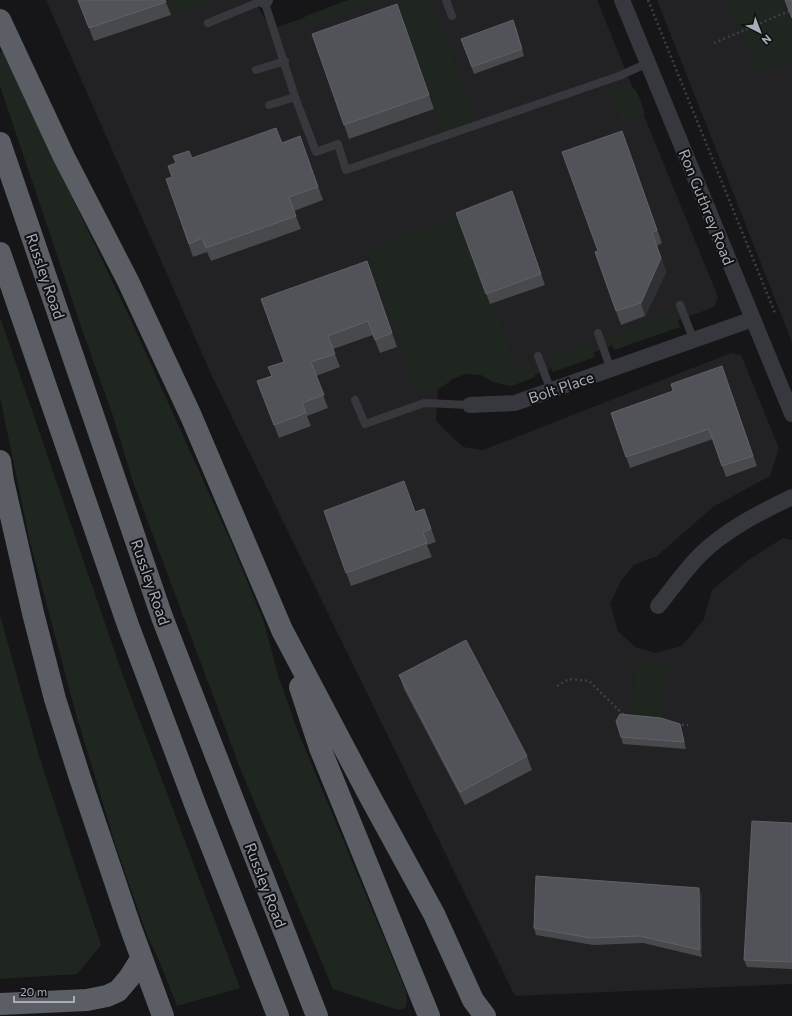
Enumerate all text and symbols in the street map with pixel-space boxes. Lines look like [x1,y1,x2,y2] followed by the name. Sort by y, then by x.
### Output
[740,12,780,52] north arrow
[760,32,774,47] text: N
[676,146,738,268] street label: Ron Guthrey Road
[23,231,69,321] street label: Russley Road
[526,367,596,407] street label: Bolt Place
[128,537,174,627] street label: Russley Road
[242,840,290,930] street label: Russley Road
[14,978,74,1004] scale bar
[20,984,47,998] text: 20 m

